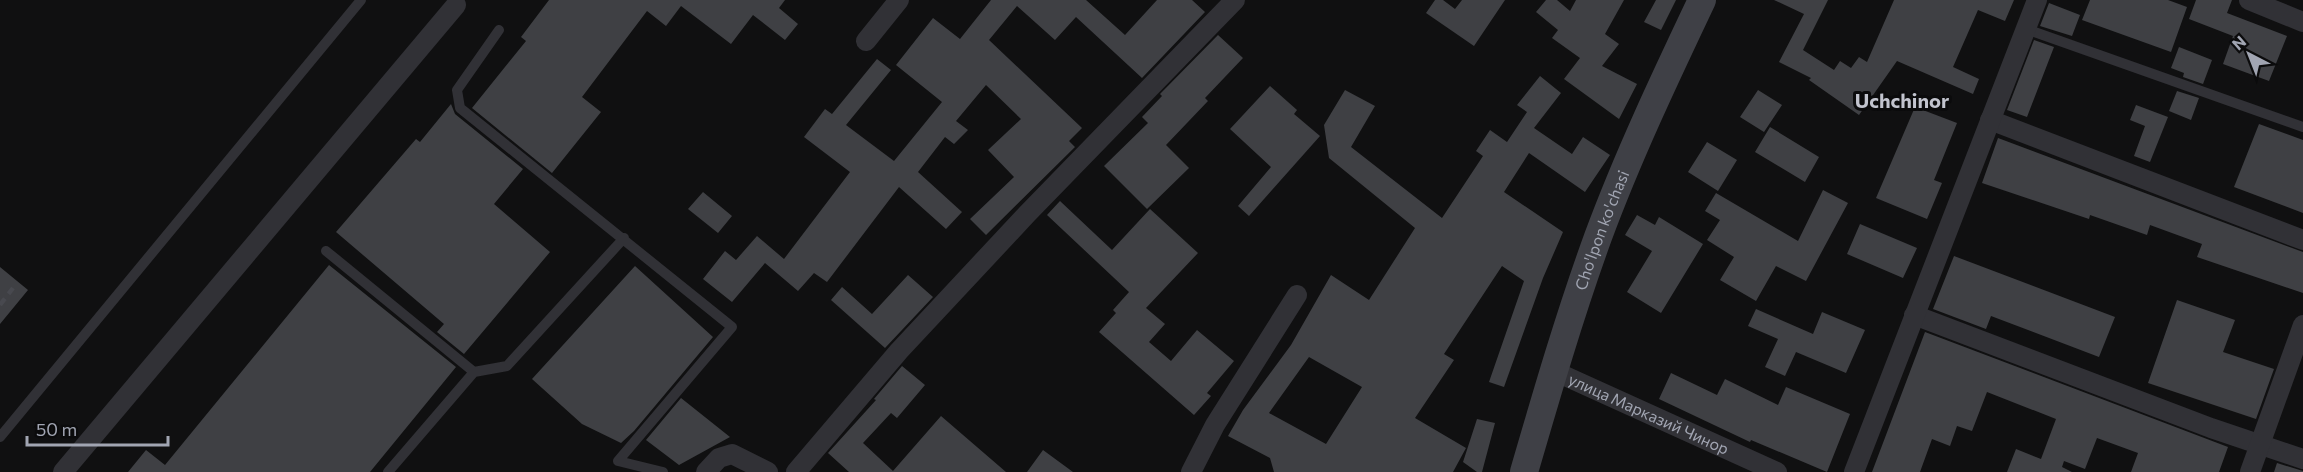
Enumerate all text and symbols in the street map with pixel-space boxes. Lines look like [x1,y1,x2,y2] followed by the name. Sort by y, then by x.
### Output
[2219,24,2279,84] north arrow
[2228,31,2249,54] text: N
[1855,88,1949,112] district label: Uchchinor
[1570,167,1632,292] street label: Cho'lpon ko'chasi
[1566,369,1732,458] street label: улица Марказий Чинор
[27,409,168,447] scale bar
[36,418,77,440] text: 50 m

